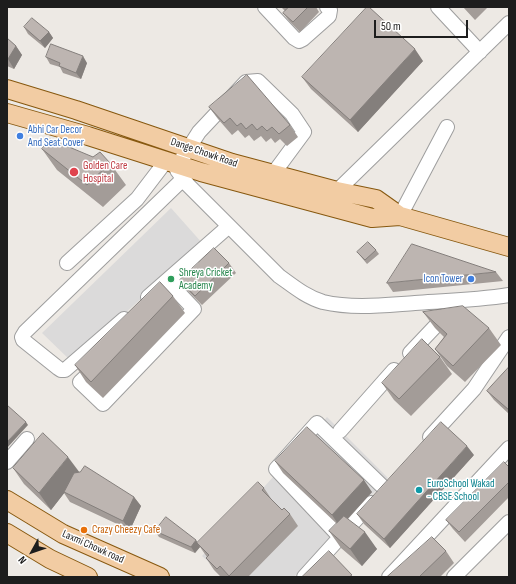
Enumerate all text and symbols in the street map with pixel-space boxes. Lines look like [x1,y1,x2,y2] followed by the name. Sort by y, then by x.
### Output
[376,12,470,38] scale bar
[381,19,401,34] text: 50 m
[28,123,84,149] place label: Abhi Car Decor And Seat Cover
[15,131,25,141] marker: Abhi Car Decor And Seat Cover
[169,135,239,171] street label: Dange Chowk Road
[83,159,127,185] place label: Golden Care Hospital
[68,166,80,178] marker: Golden Care Hospital
[179,266,232,292] place label: Shreya Cricket Academy
[423,272,463,286] place label: Icon Tower
[166,274,176,284] marker: Shreya Cricket Academy
[466,274,476,284] marker: Icon Tower
[427,477,495,503] place label: EuroSchool Wakad - CBSE School
[414,485,424,495] marker: EuroSchool Wakad - CBSE School
[92,523,160,537] place label: Crazy Cheezy Cafe
[79,525,89,535] marker: Crazy Cheezy Cafe
[60,527,126,567] street label: Laxmi Chowk road
[12,532,52,572] north arrow
[16,554,29,566] text: N

